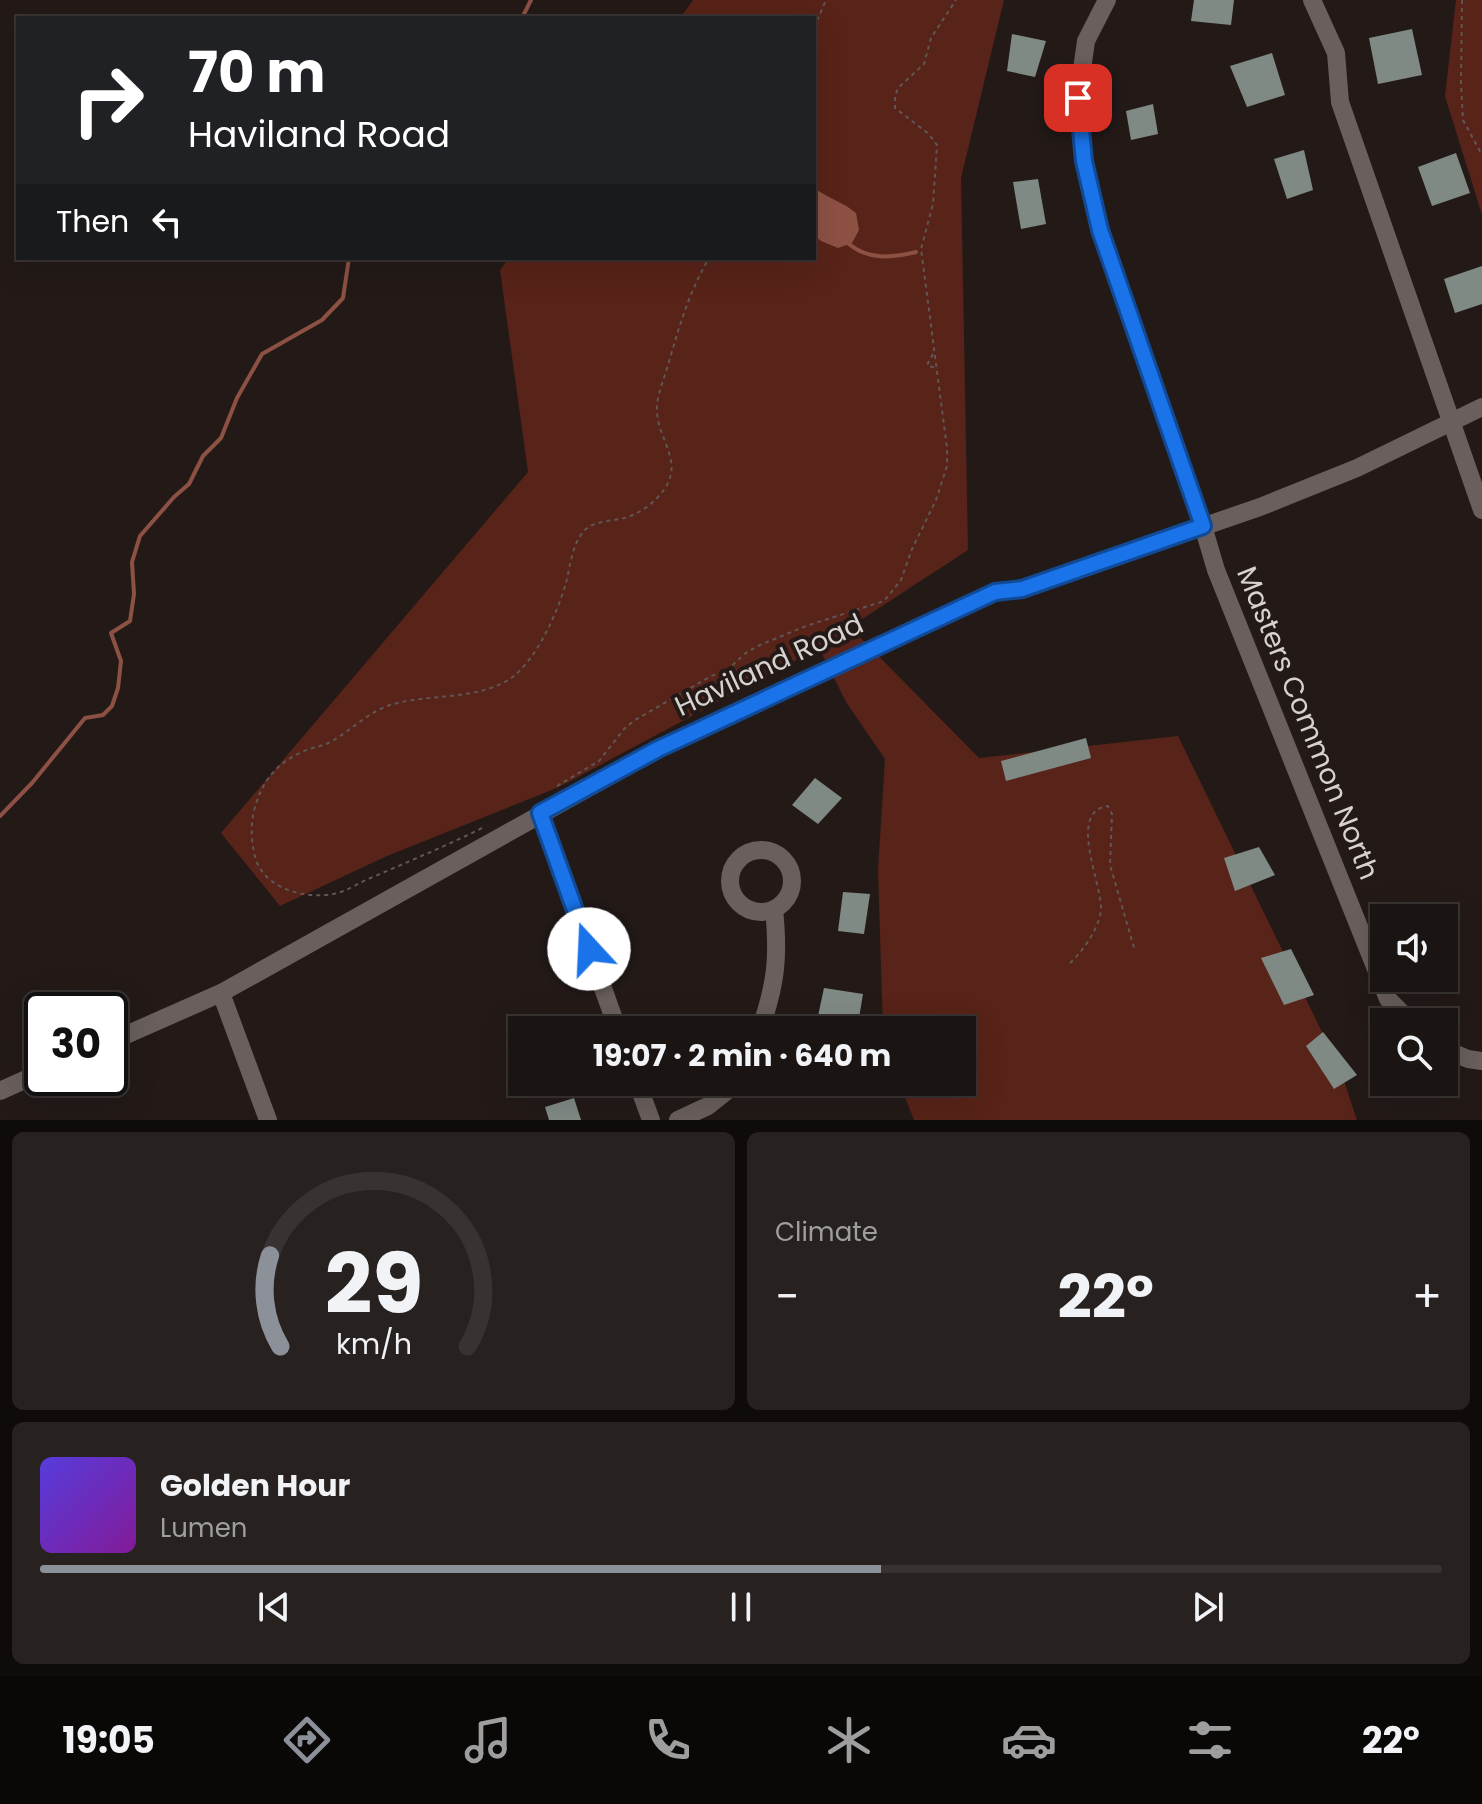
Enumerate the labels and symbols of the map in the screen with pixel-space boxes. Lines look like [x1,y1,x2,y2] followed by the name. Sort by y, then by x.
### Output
[1044,64,1112,132] pin
[1227,561,1389,885] street label: Masters Common North
[668,604,870,726] street label: Haviland Road
[547,907,631,991] position arrow
[24,992,128,1096] speed limit sign: 30

